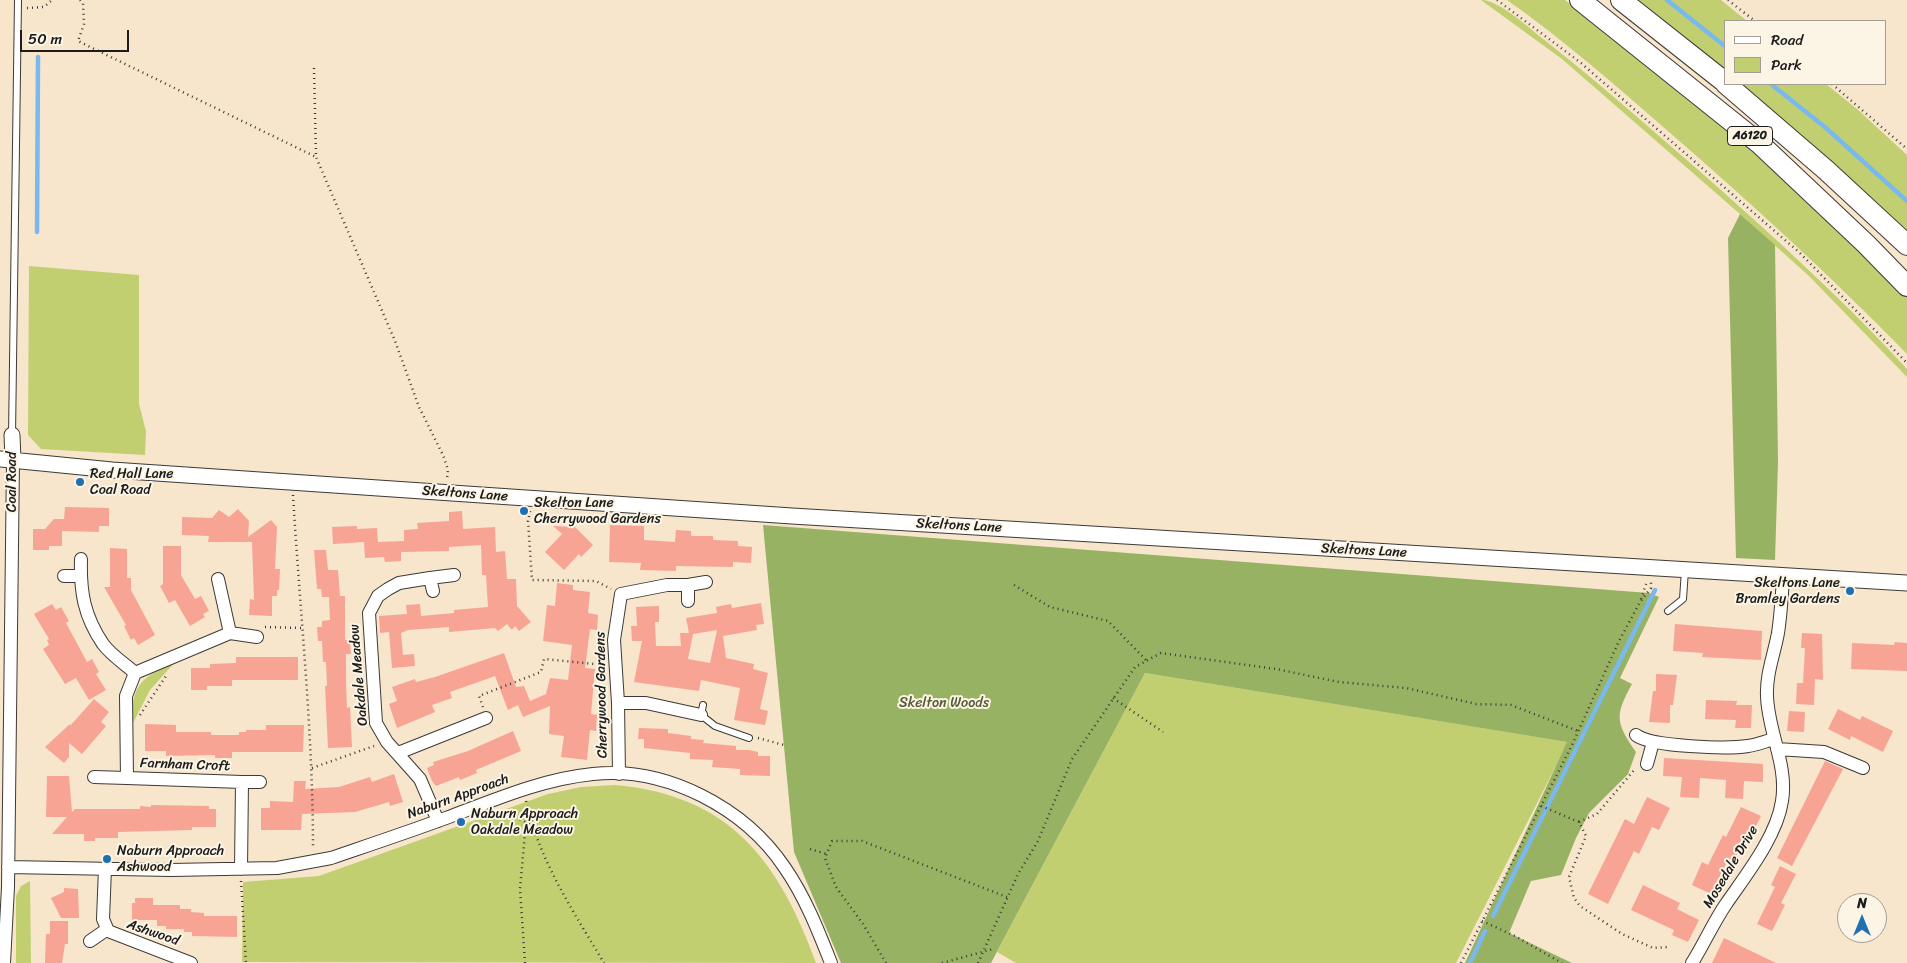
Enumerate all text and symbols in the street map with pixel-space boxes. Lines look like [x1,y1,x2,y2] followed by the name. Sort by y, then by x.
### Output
[22,20,131,52] scale bar
[1724,20,1887,85] legend
[28,26,62,52] text: 50 m
[1771,27,1803,53] text: Road
[1771,52,1802,78] text: Park
[1728,126,1772,146] road number: A6120
[4,452,20,512] street label: Coal Road
[90,466,174,498] place label: Red Hall Lane Coal Road
[74,476,86,488] marker: Red Hall Lane Coal Road
[422,483,508,505] street label: Skeltons Lane
[534,495,661,528] place label: Skelton Lane Cherrywood Gardens
[518,505,530,517] marker: Skelton Lane Cherrywood Gardens
[916,515,1002,537] street label: Skeltons Lane
[1321,540,1407,562] street label: Skeltons Lane
[1735,575,1840,608] place label: Skeltons Lane Bramley Gardens
[1844,585,1856,597] marker: Skeltons Lane Bramley Gardens
[346,623,372,727] street label: Oakdale Meadow
[592,631,612,759] street label: Cherrywood Gardens
[899,695,989,711] park label: Skelton Woods
[140,755,230,775] street label: Farnham Croft
[405,771,511,823] street label: Naburn Approach
[471,806,578,839] place label: Naburn Approach Oakdale Meadow
[455,816,467,828] marker: Naburn Approach Oakdale Meadow
[1700,823,1762,911] street label: Mosedale Drive
[117,843,224,876] place label: Naburn Approach Ashwood
[101,853,113,865] marker: Naburn Approach Ashwood
[1857,891,1867,916] text: N
[1837,893,1887,943] north arrow
[125,916,181,950] street label: Ashwood

